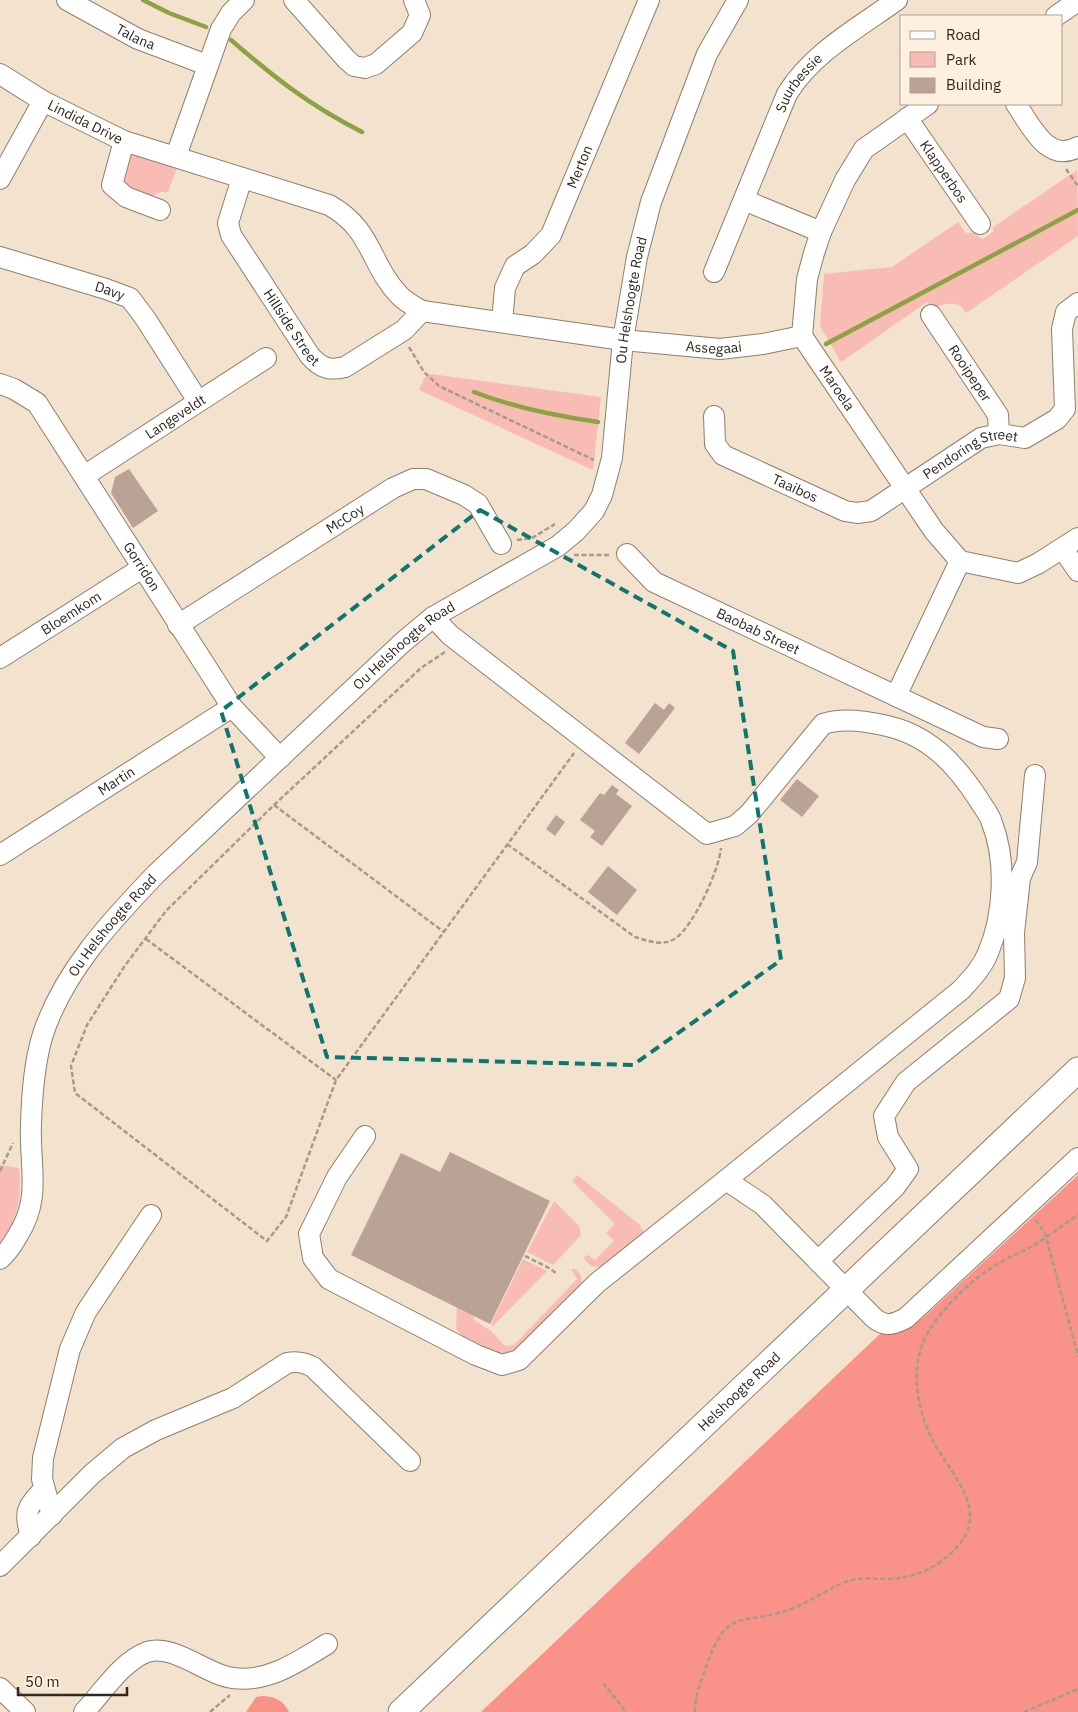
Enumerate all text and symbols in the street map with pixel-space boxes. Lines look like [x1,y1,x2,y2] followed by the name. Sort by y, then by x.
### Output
[900,15,1063,105] legend
[113,20,158,54] street label: Talana
[946,25,981,44] text: Road
[771,49,826,115] street label: Suurbessie
[946,50,976,69] text: Park
[946,75,1001,94] text: Building
[45,96,126,148] street label: Lindida Drive
[916,137,972,206] street label: Klapperbos
[562,143,596,191] street label: Merton
[612,235,651,364] street label: Ou Helshoogte Road
[93,277,128,304] street label: Davy
[260,285,324,370] street label: Hillside Street
[685,337,743,358] street label: Assegaai
[944,341,995,405] street label: Rooipeper
[816,362,859,415] street label: Maroela
[142,390,209,443] street label: Langeveldt
[919,425,1019,483] street label: Pendoring Street
[769,470,821,506] street label: Taaibos
[322,500,367,537] street label: McCoy
[119,538,164,595] street label: Gorridon
[37,587,104,639] street label: Bloemkom
[349,597,458,694] street label: Ou Helshoogte Road
[714,604,803,658] street label: Baobab Street
[94,762,138,799] street label: Martin
[64,870,160,980] street label: Ou Helshoogte Road
[694,1348,784,1435] street label: Helshoogte Road
[18,1664,126,1696] scale bar
[25,1672,60,1691] text: 50 m

